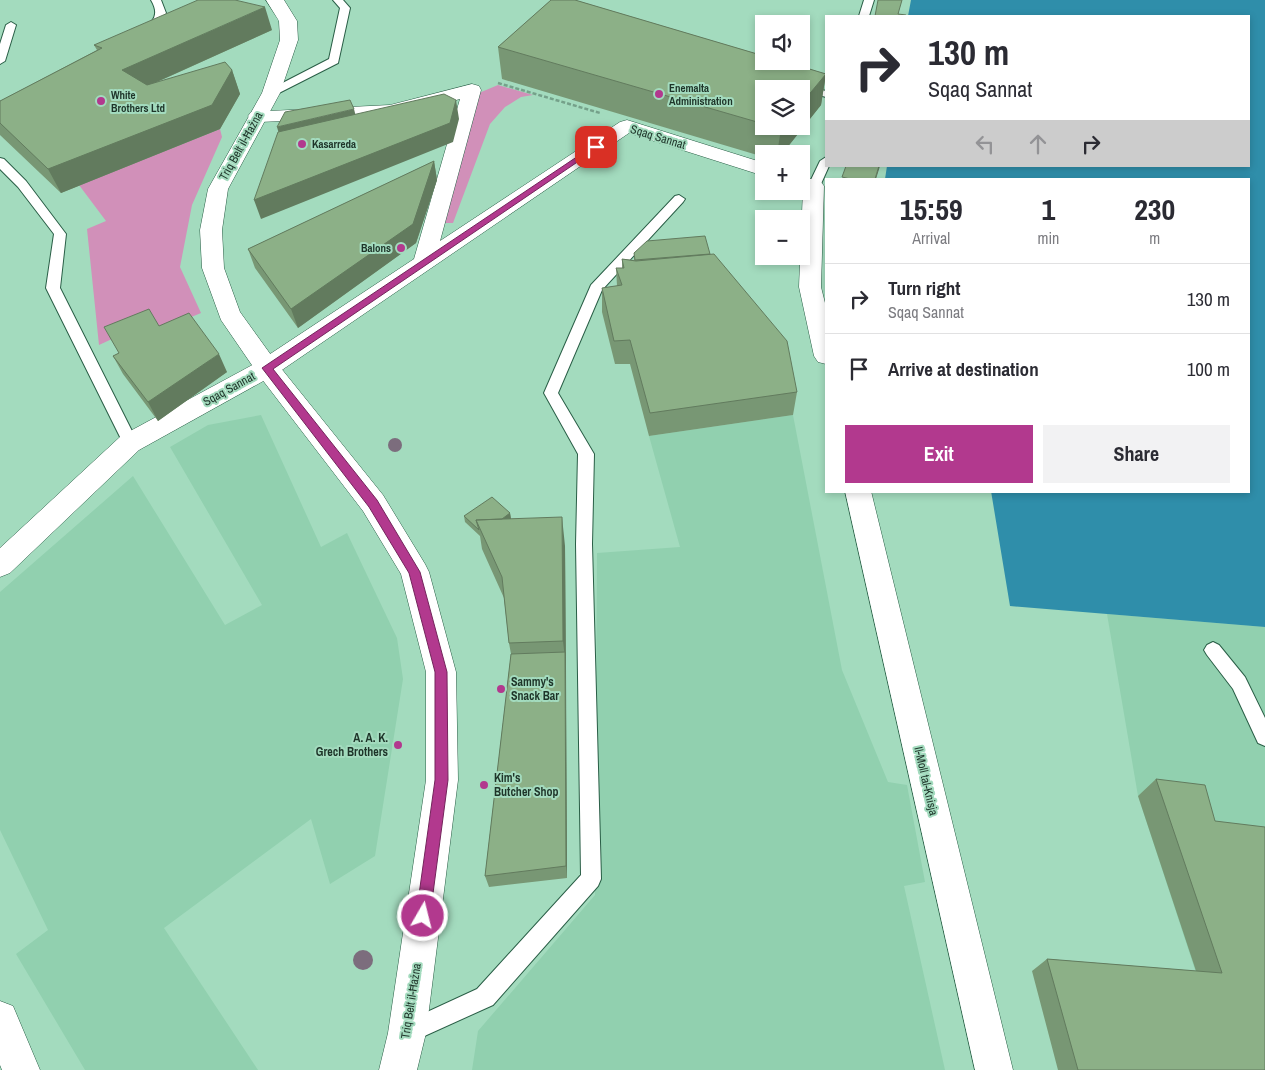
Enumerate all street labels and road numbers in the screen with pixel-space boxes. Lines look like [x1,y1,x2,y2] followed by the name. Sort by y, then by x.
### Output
[216,108,267,183] street label: Triq Belt il-Ħażna
[628,121,688,153] street label: Sqaq Sannat
[200,368,258,410] street label: Sqaq Sannat
[910,745,942,817] street label: Il-Moll tal-Knisja
[397,962,425,1040] street label: Triq Belt il-Ħażna

